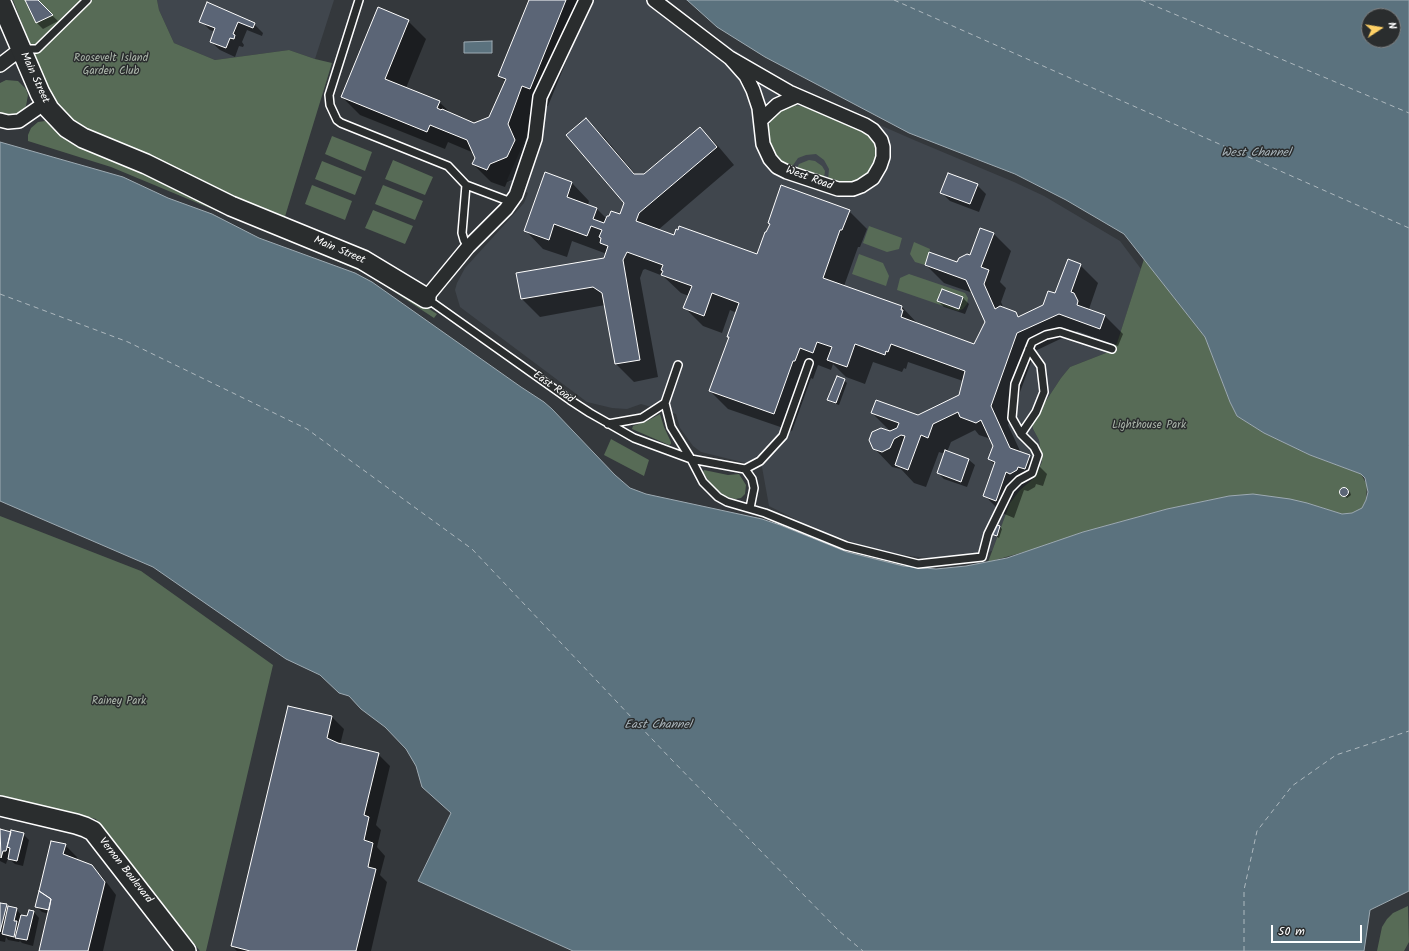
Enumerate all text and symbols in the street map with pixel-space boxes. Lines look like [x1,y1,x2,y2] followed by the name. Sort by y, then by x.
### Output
[1361,8,1401,48] north arrow
[1382,20,1401,31] text: N
[16,50,52,106] street label: Main Street
[74,52,148,78] park label: Roosevelt Island Garden Club
[1221,147,1291,161] water label: West Channel
[784,164,834,194] street label: West Road
[311,234,367,268] street label: Main Street
[530,369,576,407] street label: East Road
[1112,419,1186,433] park label: Lighthouse Park
[92,695,146,709] park label: Rainey Park
[624,719,692,733] water label: East Channel
[95,836,155,906] street label: Vernon Boulevard
[1273,917,1364,943] scale bar
[1278,922,1305,941] text: 50 m

